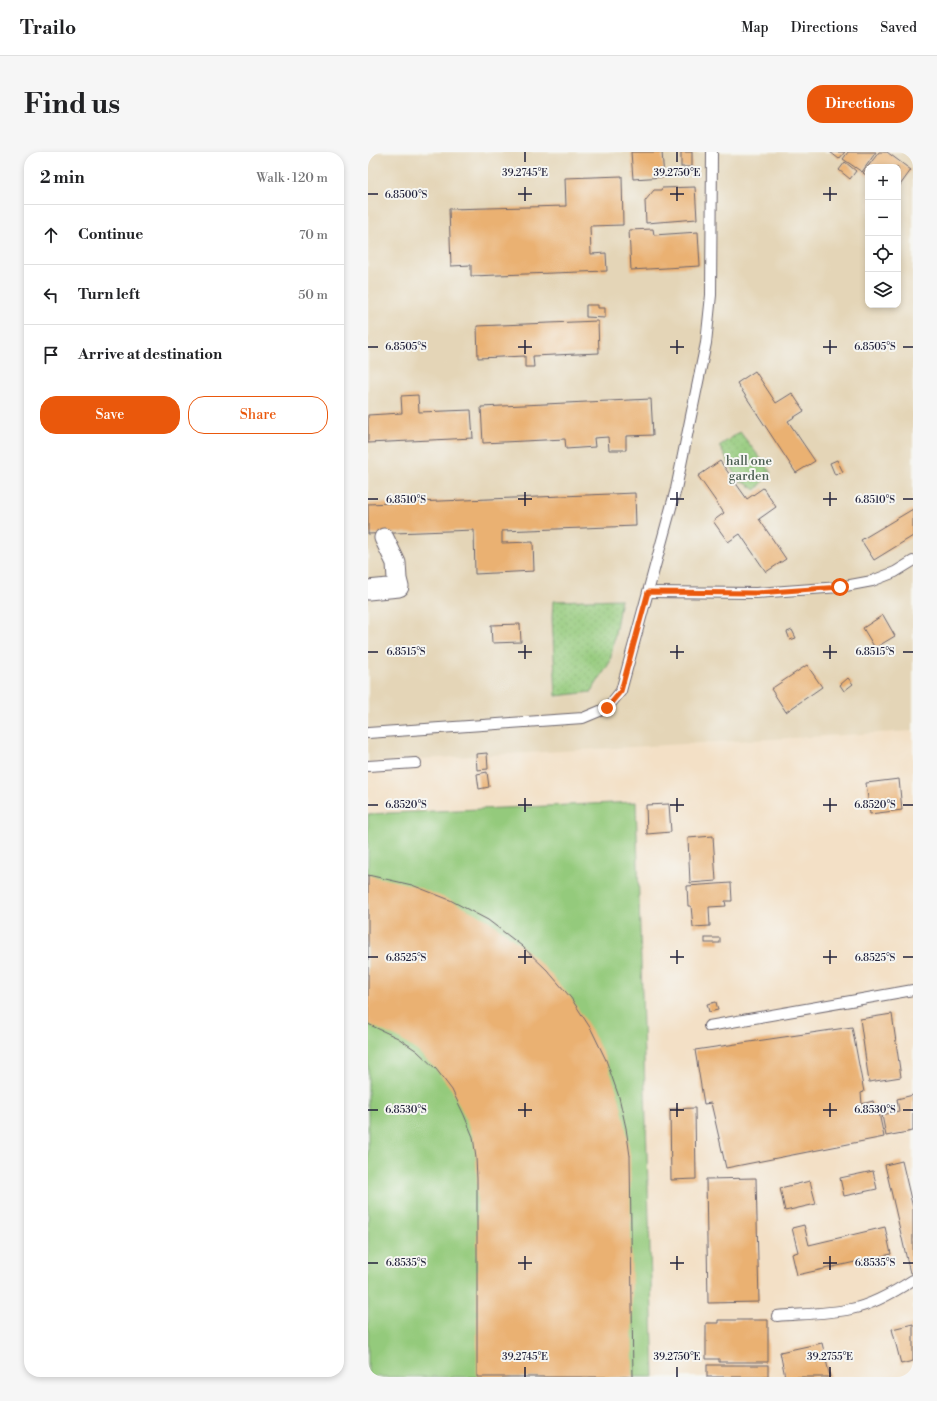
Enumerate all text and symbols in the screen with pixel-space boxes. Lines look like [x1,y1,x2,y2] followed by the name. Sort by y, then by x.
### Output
[20,16,76,40] text: Trailo
[741,19,769,37] text: Map
[791,19,858,37] text: Directions
[880,19,917,37] text: Saved
[807,85,913,123] button: Directions
[24,87,120,122] text: Find us
[865,164,901,308] map controls
[865,164,901,200] button: +
[40,167,85,189] text: 2 min
[502,167,548,179] text: 39.2745°E
[653,167,701,179] text: 39.2750°E
[256,170,328,186] text: Walk · 120 m
[385,189,428,201] text: 6.8500°S
[865,200,901,236] button: −
[40,224,62,246] icon: ahead
[78,225,143,244] text: Continue
[299,227,328,243] text: 70 m
[865,236,901,272] button: locate
[865,272,901,308] button: layers
[40,284,62,306] icon: left
[78,285,140,304] text: Turn left
[298,287,328,303] text: 50 m
[385,341,427,353] text: 6.8505°S
[854,341,896,353] text: 6.8505°S
[40,344,62,366] icon: arrive
[78,345,222,364] text: Arrive at destination
[40,396,180,434] button: Save
[188,396,328,434] button: Share
[726,453,773,484] park label: hall one garden
[386,494,426,506] text: 6.8510°S
[855,494,895,506] text: 6.8510°S
[831,578,849,596] route start
[386,646,426,658] text: 6.8515°S
[855,646,895,658] text: 6.8515°S
[598,699,616,717] route end
[385,799,427,811] text: 6.8520°S
[854,799,896,811] text: 6.8520°S
[386,952,427,964] text: 6.8525°S
[855,952,896,964] text: 6.8525°S
[385,1104,427,1116] text: 6.8530°S
[854,1104,896,1116] text: 6.8530°S
[386,1257,426,1269] text: 6.8535°S
[855,1257,895,1269] text: 6.8535°S
[502,1351,548,1363] text: 39.2745°E
[653,1351,701,1363] text: 39.2750°E
[807,1351,853,1363] text: 39.2755°E

